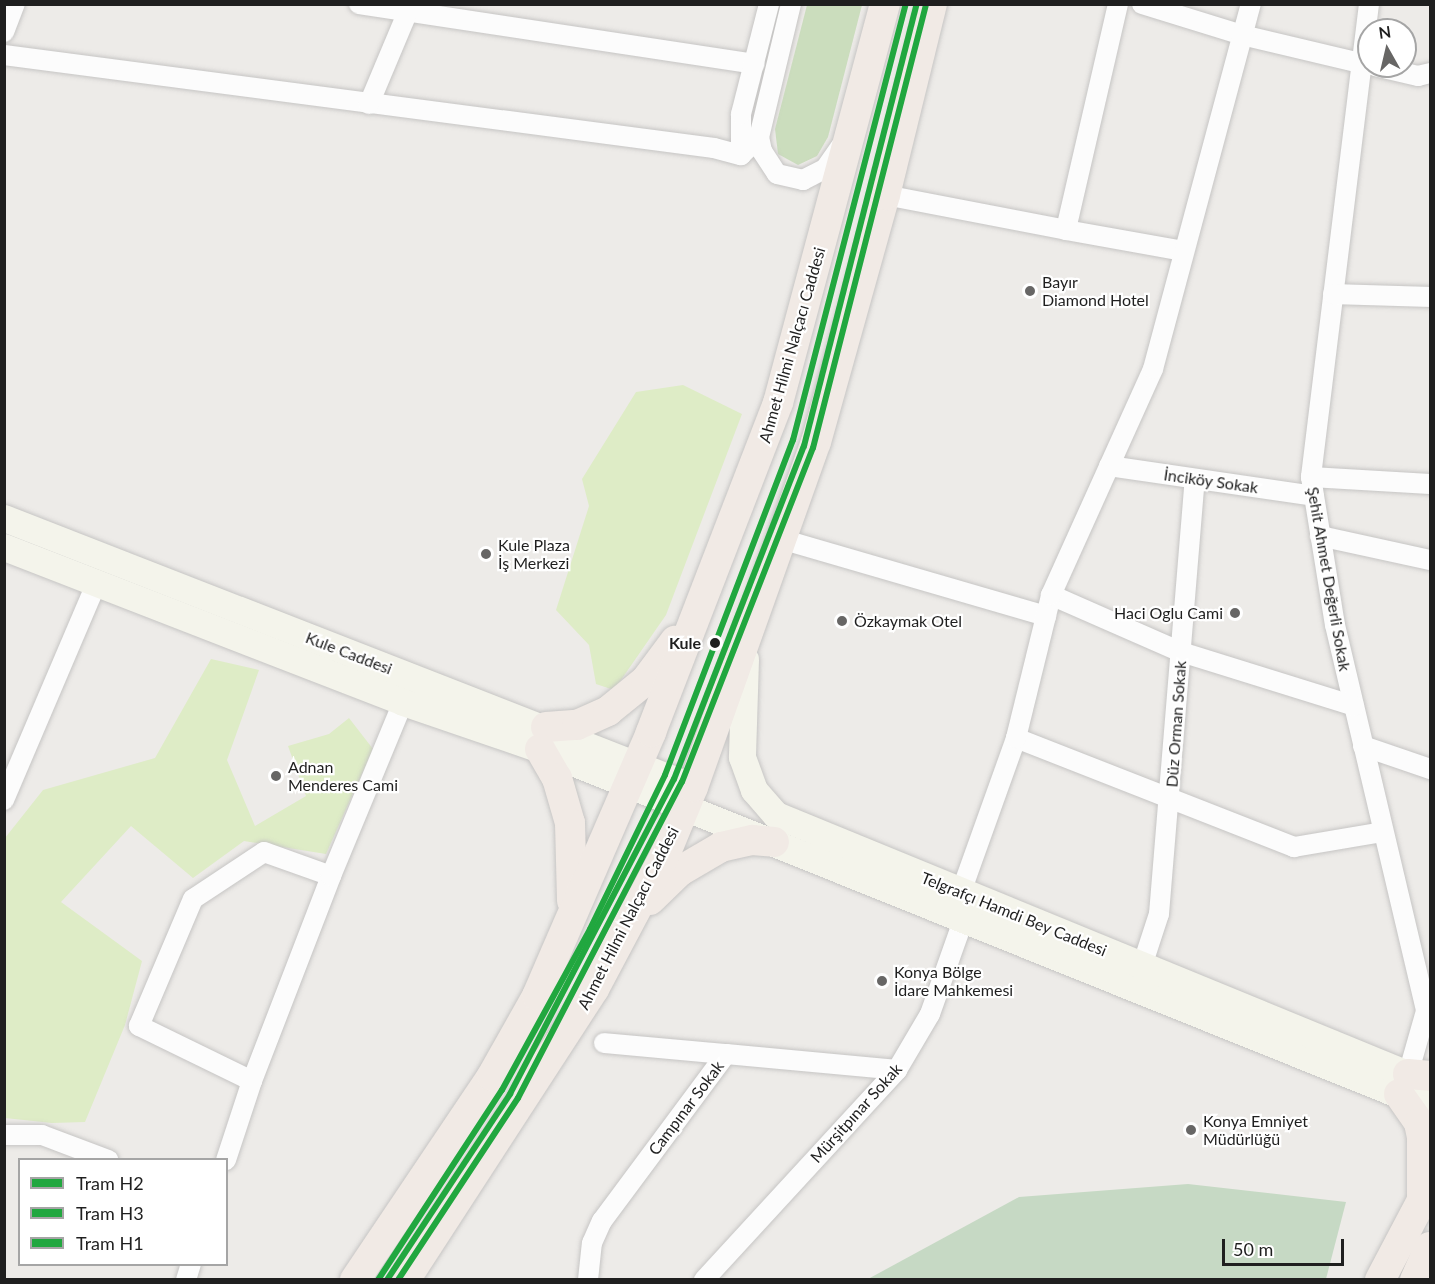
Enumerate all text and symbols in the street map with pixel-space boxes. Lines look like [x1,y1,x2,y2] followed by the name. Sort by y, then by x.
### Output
[1357,18,1417,78] north arrow
[1377,21,1392,42] text: N
[755,245,829,445] street label: Ahmet Hilmi Nalçacı Caddesi
[1042,272,1149,310] place label: Bayır Diamond Hotel
[1023,284,1037,298] marker: Bayır Diamond Hotel
[1162,465,1260,497] street label: İnciköy Sokak
[1303,485,1355,673] street label: Şehit Ahmet Değerli Sokak
[498,535,570,573] place label: Kule Plaza İş Merkezi
[479,547,493,561] marker: Kule Plaza İş Merkezi
[1114,603,1223,623] place label: Haci Oglu Cami
[1228,606,1242,620] marker: Haci Oglu Cami
[854,611,962,631] place label: Özkaymak Otel
[835,614,849,628] marker: Özkaymak Otel
[303,628,395,678] street label: Kule Caddesi
[669,633,701,653] place label: Kule
[706,634,724,652] marker: Kule
[1162,660,1190,788] street label: Düz Orman Sokak
[288,757,398,795] place label: Adnan Menderes Cami
[269,769,283,783] marker: Adnan Menderes Cami
[573,823,683,1013] street label: Ahmet Hilmi Nalçacı Caddesi
[918,868,1110,960] street label: Telgrafçı Hamdi Bey Caddesi
[894,962,1013,1000] place label: Konya Bölge İdare Mahkemesi
[875,974,889,988] marker: Konya Bölge İdare Mahkemesi
[644,1057,728,1159] street label: Campınar Sokak
[806,1059,906,1167] street label: Mürşitpınar Sokak
[1203,1111,1308,1149] place label: Konya Emniyet Müdürlüğü
[1184,1123,1198,1137] marker: Konya Emniyet Müdürlüğü
[18,1158,228,1266] legend
[76,1172,144,1194] text: Tram H2
[76,1202,144,1224] text: Tram H3
[1225,1227,1346,1265] scale bar
[76,1232,144,1254] text: Tram H1
[1233,1238,1273,1260] text: 50 m

